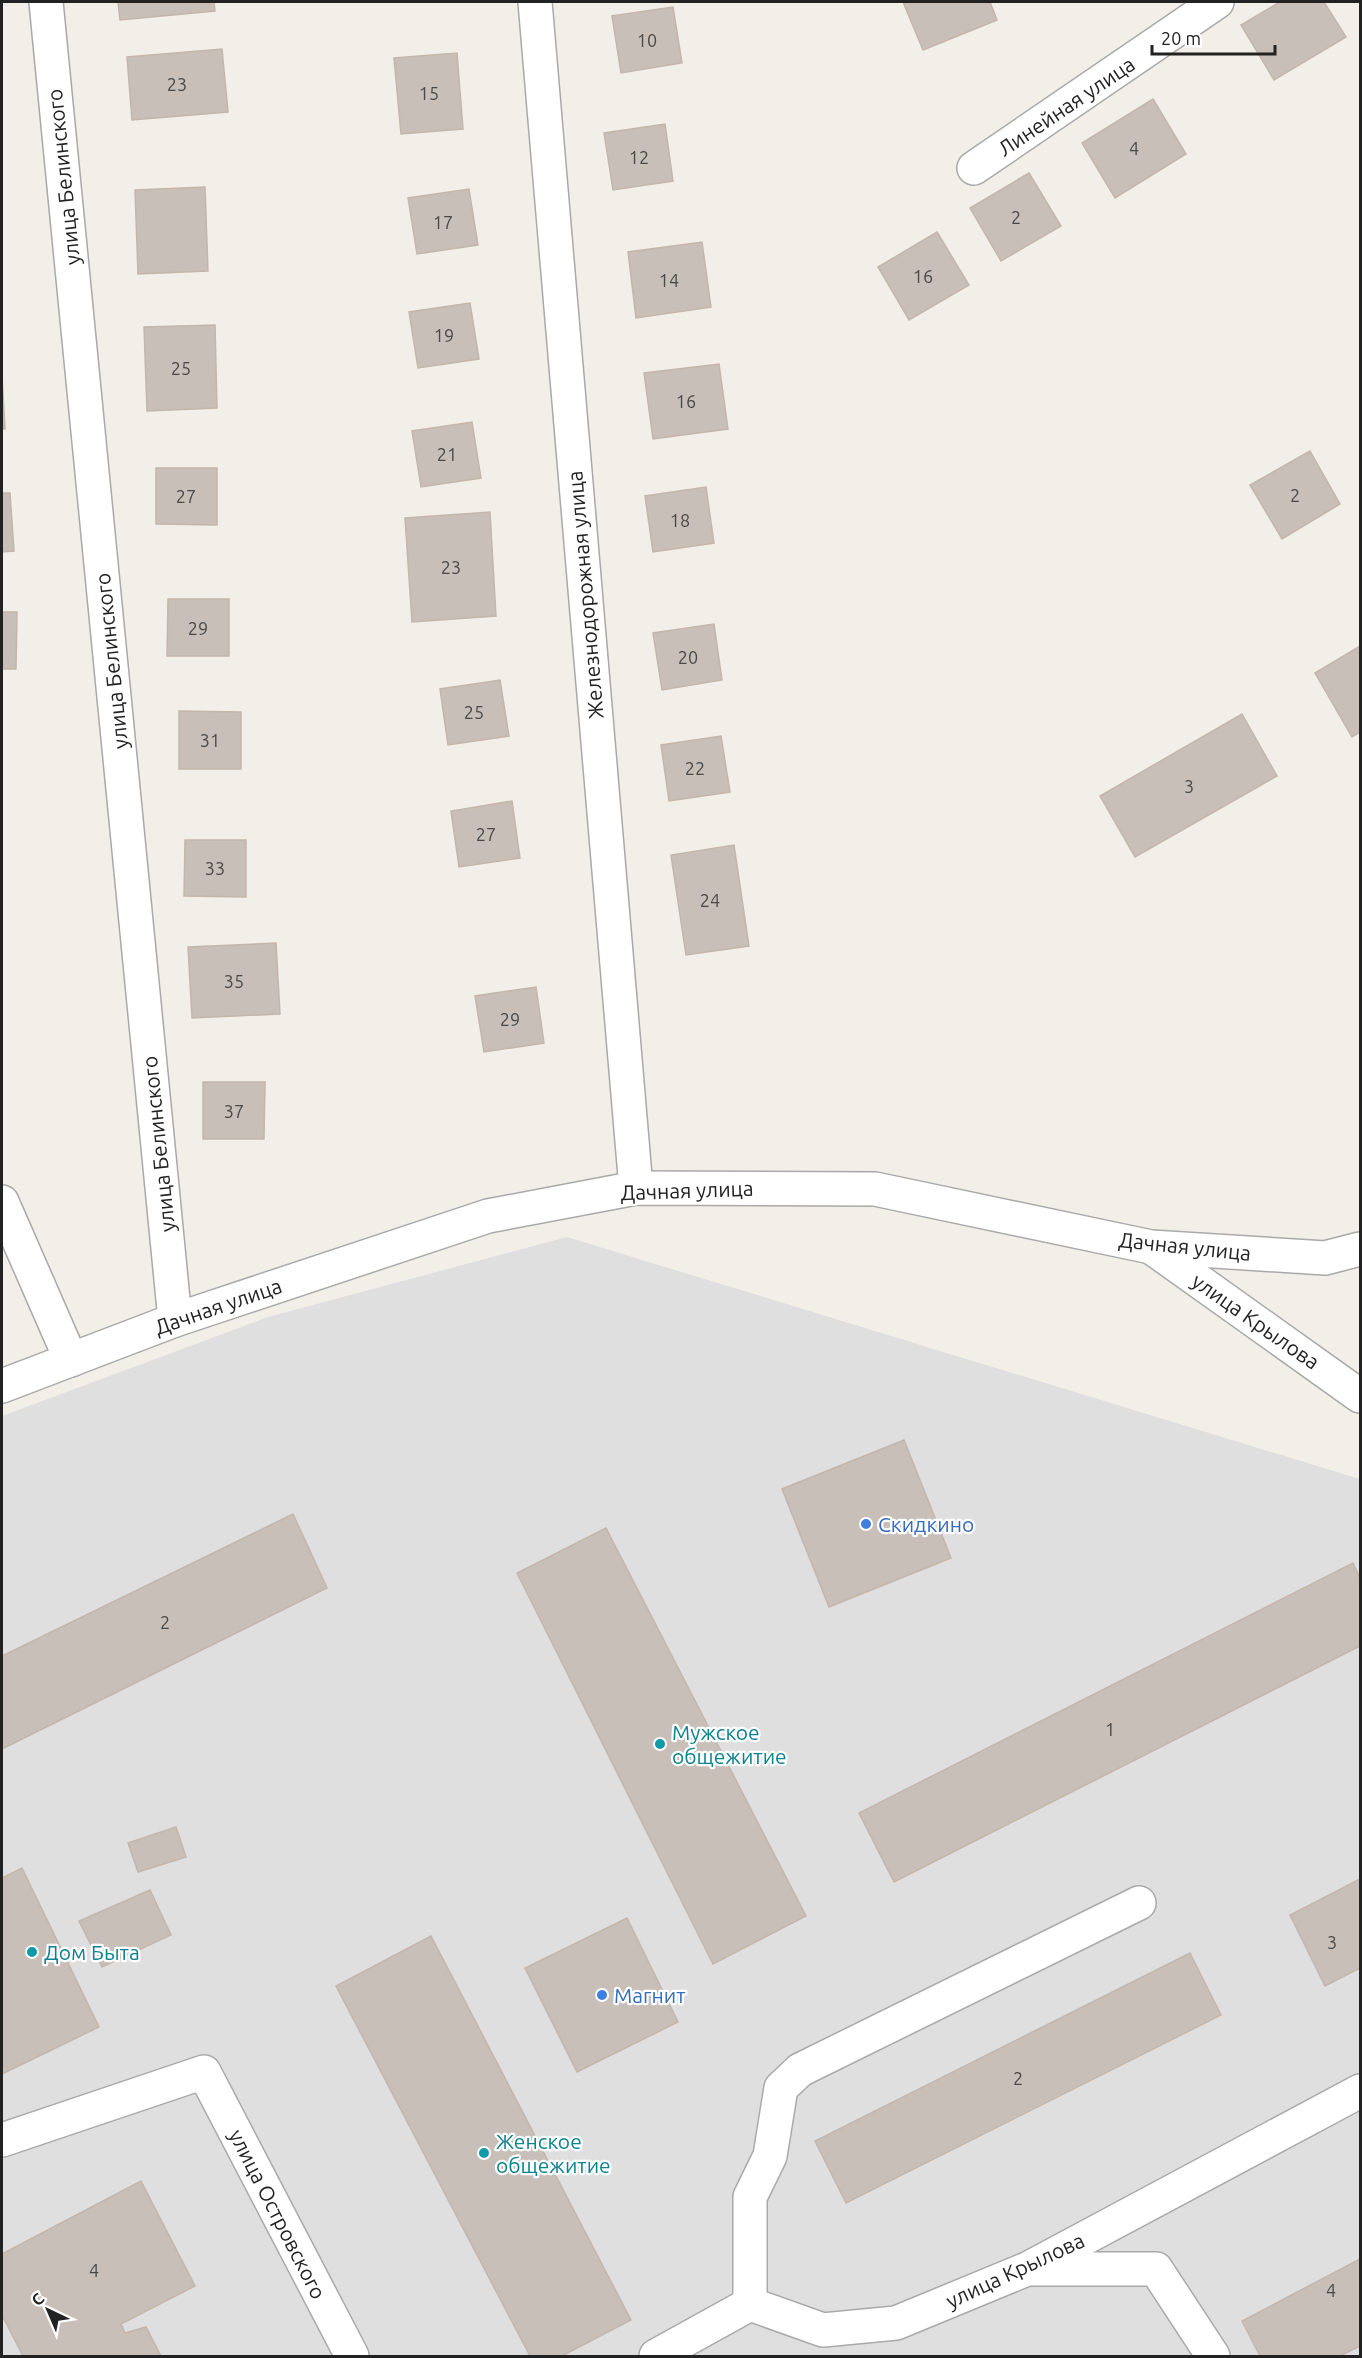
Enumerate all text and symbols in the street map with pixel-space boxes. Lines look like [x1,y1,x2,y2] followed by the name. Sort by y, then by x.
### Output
[1152,18,1275,56] scale bar
[1161,28,1201,48] text: 20 m
[637,30,657,50] house number: 10
[993,51,1139,161] street label: Линейная улица
[167,74,187,94] house number: 23
[419,83,439,103] house number: 15
[42,88,84,266] street label: улица Белинского
[1129,138,1139,158] house number: 4
[629,147,649,167] house number: 12
[1011,207,1021,227] house number: 2
[433,212,453,232] house number: 17
[913,266,933,286] house number: 16
[659,270,679,290] house number: 14
[434,325,454,345] house number: 19
[171,358,191,378] house number: 25
[676,391,696,411] house number: 16
[437,444,457,464] house number: 21
[562,470,608,720] street label: Железнодорожная улица
[1290,485,1300,505] house number: 2
[176,486,196,506] house number: 27
[670,510,690,530] house number: 18
[441,557,461,577] house number: 23
[90,572,132,750] street label: улица Белинского
[188,618,208,638] house number: 29
[678,647,698,667] house number: 20
[464,702,484,722] house number: 25
[200,730,220,750] house number: 31
[685,758,705,778] house number: 22
[1184,776,1194,796] house number: 3
[476,824,496,844] house number: 27
[205,858,225,878] house number: 33
[700,890,720,910] house number: 24
[224,971,244,991] house number: 35
[500,1009,520,1029] house number: 29
[137,1055,179,1233] street label: улица Белинского
[224,1101,244,1121] house number: 37
[620,1176,754,1204] street label: Дачная улица
[1118,1227,1252,1265] street label: Дачная улица
[1188,1268,1324,1374] street label: улица Крылова
[151,1273,285,1339] street label: Дачная улица
[878,1512,974,1536] place label: Скидкино
[859,1517,873,1531] marker: Скидкино
[160,1612,170,1632] house number: 2
[1105,1719,1115,1739] house number: 1
[672,1720,787,1768] place label: Мужское общежитие
[653,1737,667,1751] marker: Мужское общежитие
[1327,1932,1337,1952] house number: 3
[44,1940,140,1964] place label: Дом Быта
[25,1945,39,1959] marker: Дом Быта
[614,1983,686,2007] place label: Магнит
[595,1988,609,2002] marker: Магнит
[1013,2068,1023,2088] house number: 2
[225,2125,331,2303] street label: улица Островского
[496,2129,611,2177] place label: Женское общежитие
[477,2146,491,2160] marker: Женское общежитие
[942,2227,1088,2313] street label: улица Крылова
[89,2260,99,2280] house number: 4
[18,2280,78,2340] north arrow
[1326,2280,1336,2300] house number: 4
[28,2289,48,2309] text: С

